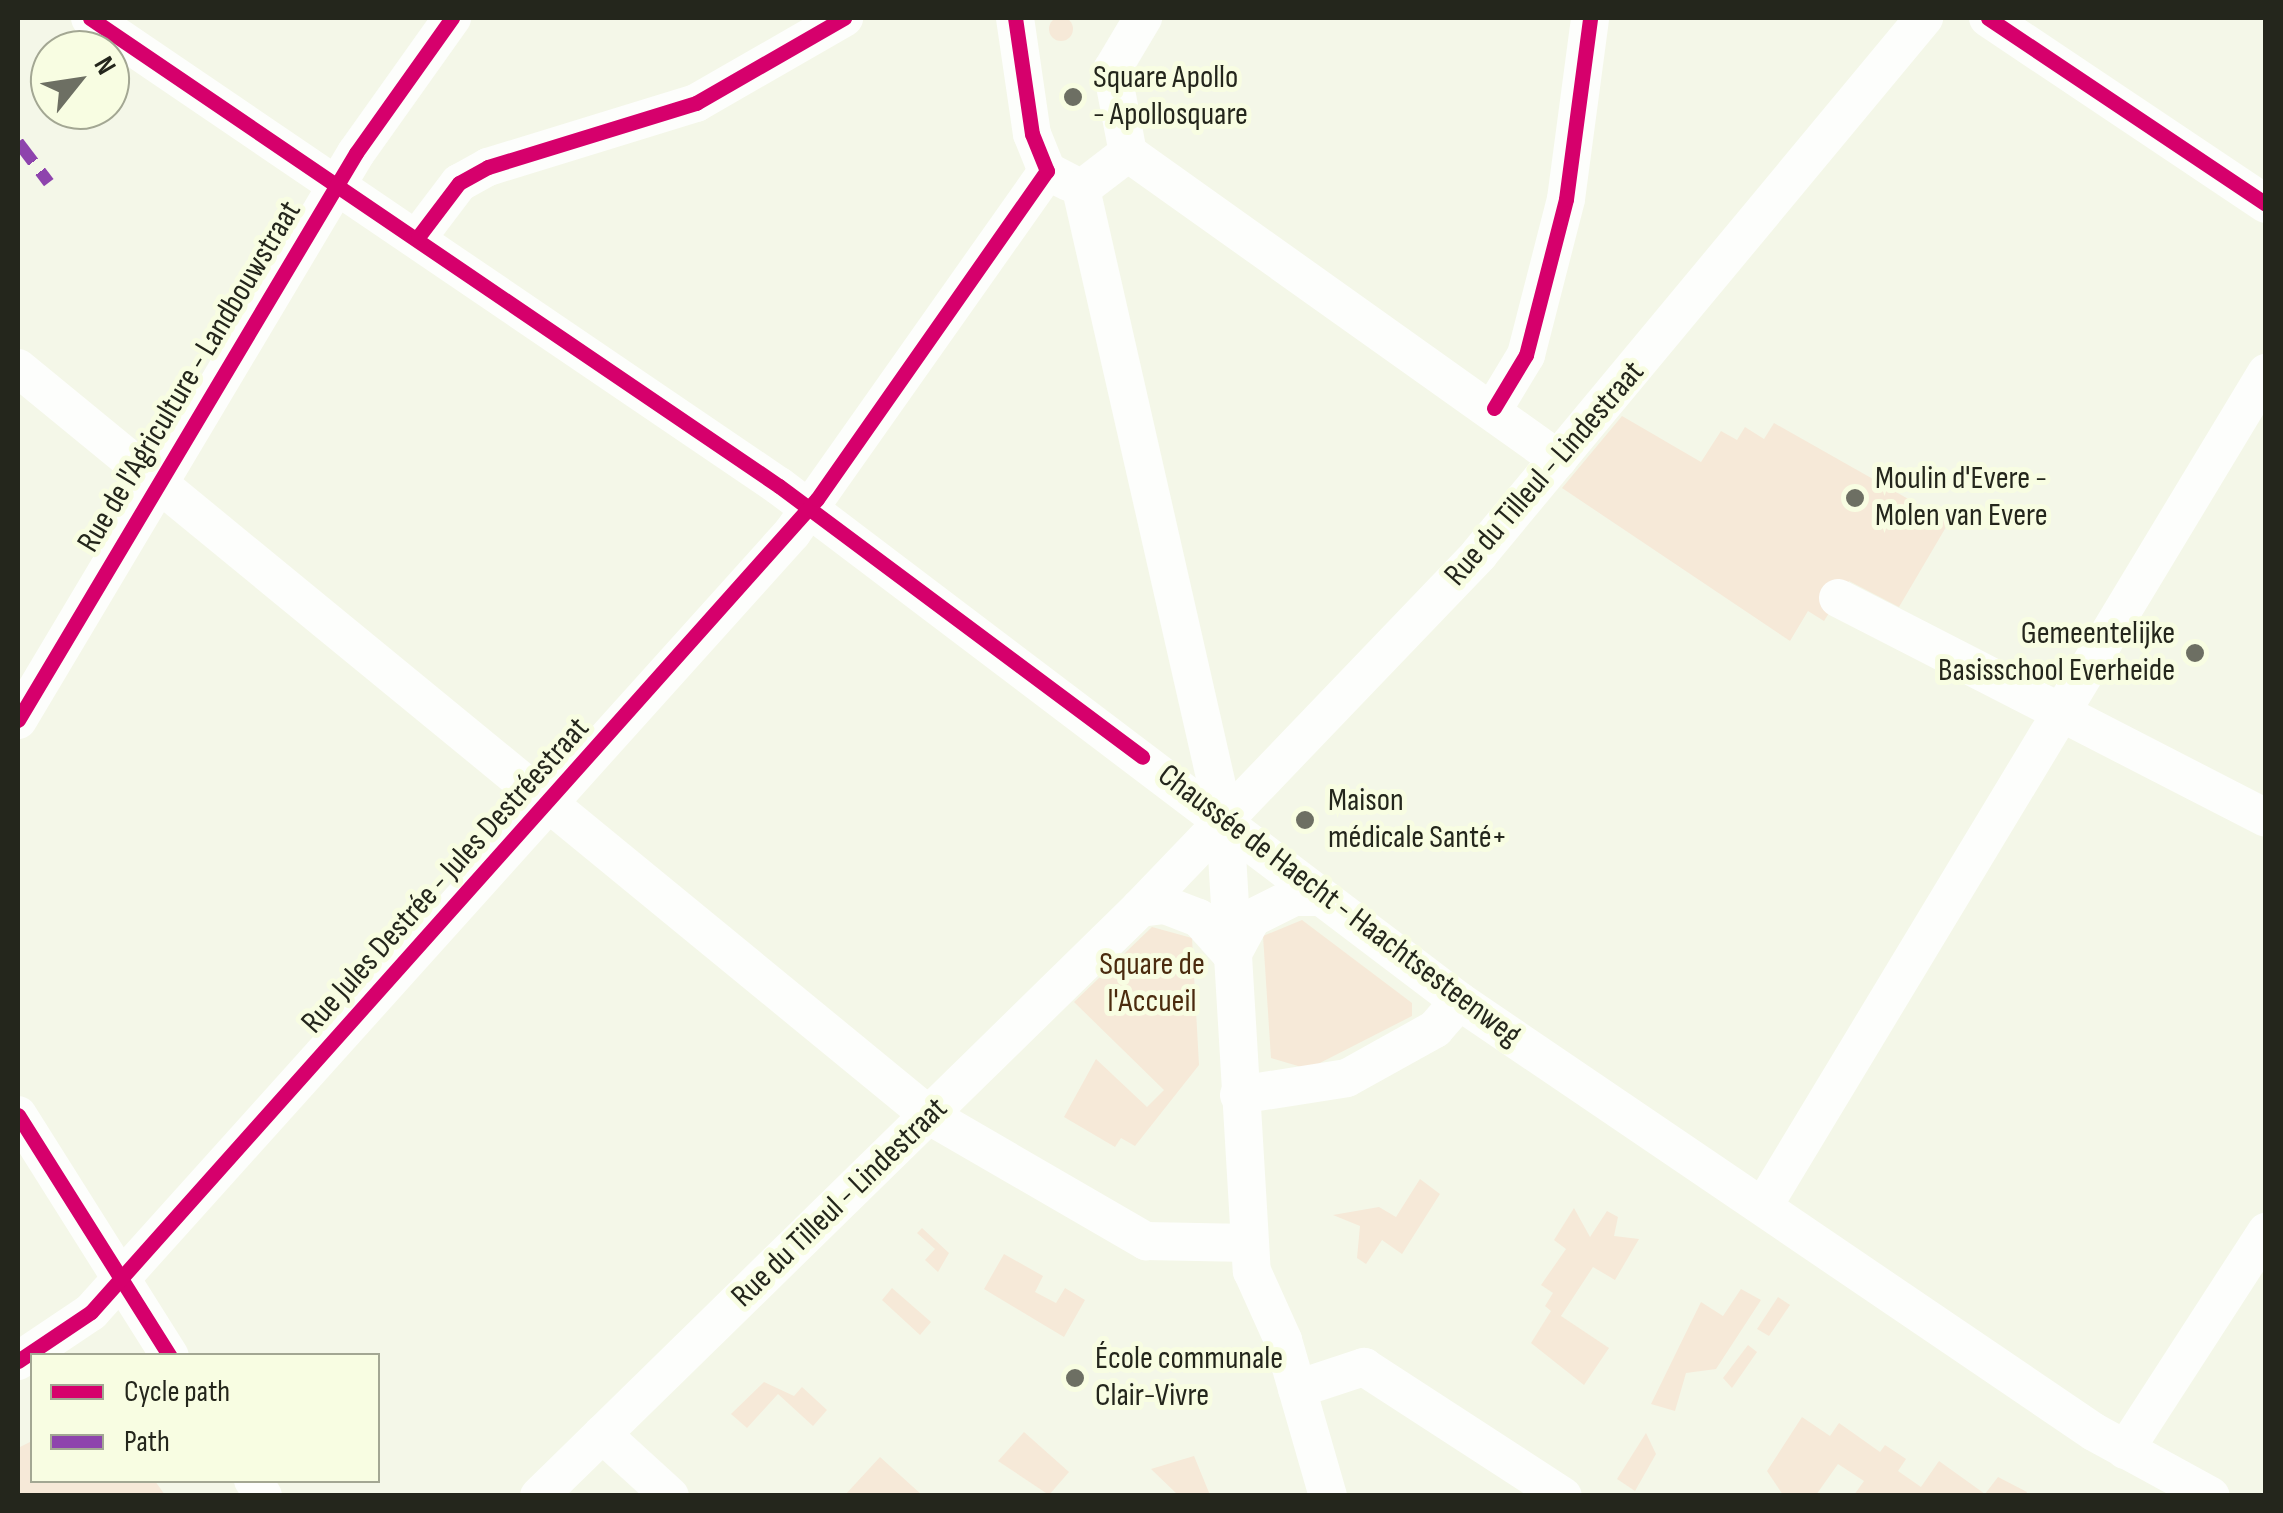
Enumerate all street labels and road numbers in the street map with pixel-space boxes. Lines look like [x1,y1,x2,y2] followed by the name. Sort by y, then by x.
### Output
[70,195,310,559] street label: Rue de l'Agriculture - Landbouwstraat
[1437,354,1653,594] street label: Rue du Tilleul - Lindestraat
[294,710,598,1042] street label: Rue Jules Destrée - Jules Destréestraat
[1150,757,1528,1055] street label: Chaussée de Haecht - Haachtsesteenweg
[724,1090,956,1316] street label: Rue du Tilleul - Lindestraat

